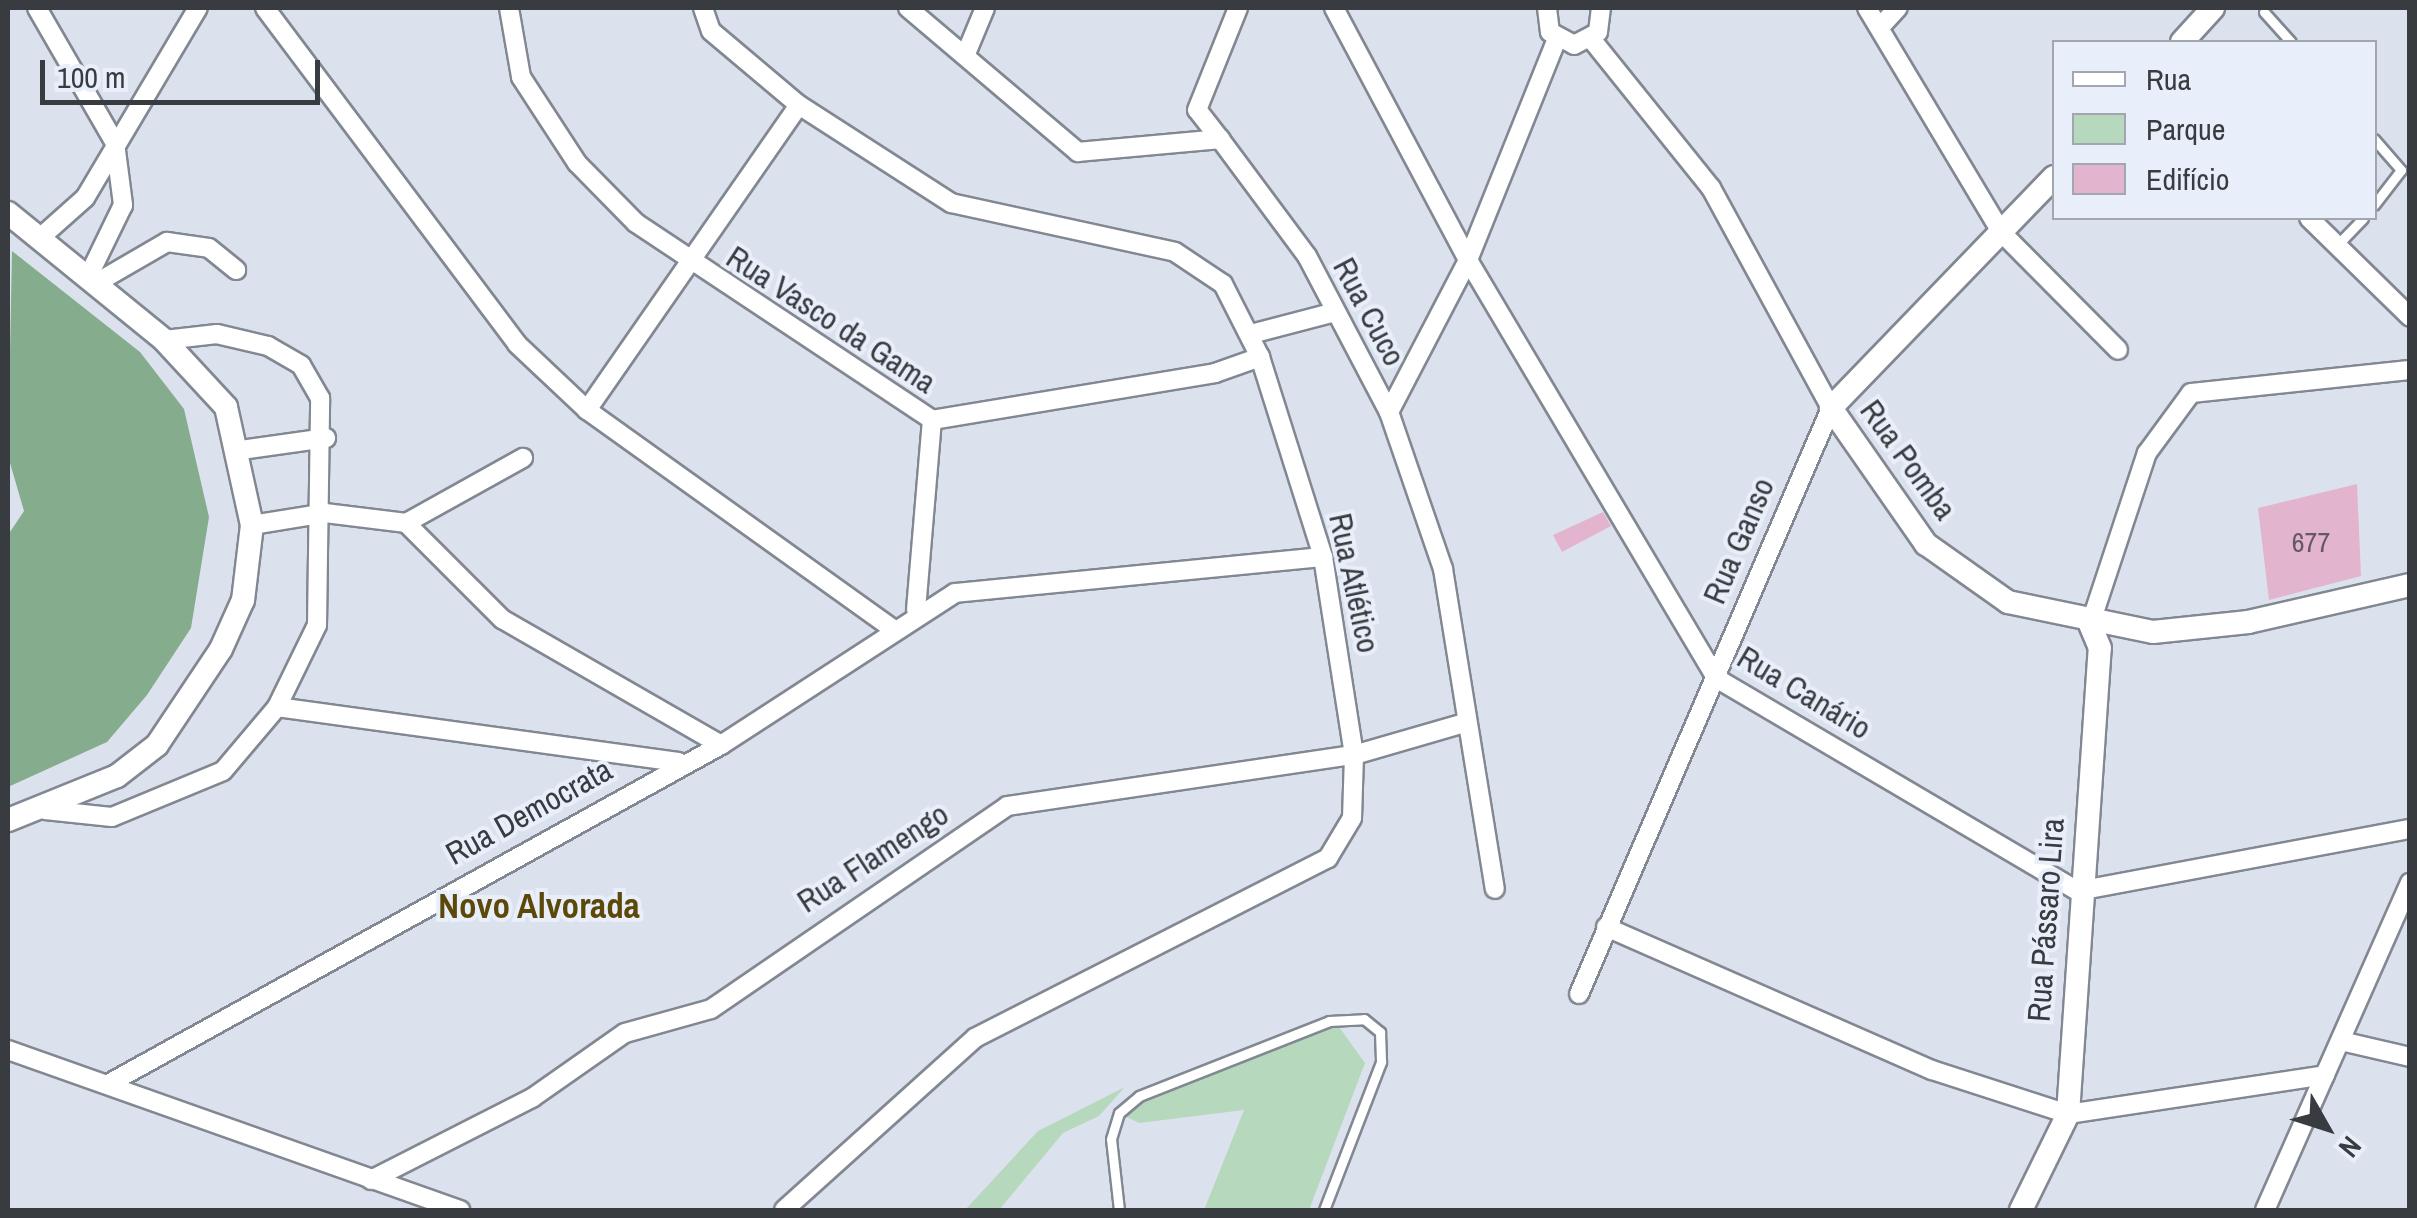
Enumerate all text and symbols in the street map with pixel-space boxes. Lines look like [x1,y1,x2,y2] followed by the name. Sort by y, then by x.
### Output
[45,40,325,102] scale bar
[2052,40,2377,220] legend
[57,57,125,97] text: 100 m
[2146,59,2191,99] text: Rua
[2146,109,2225,149] text: Parque
[2146,159,2229,199] text: Edifício
[719,238,943,402] street label: Rua Vasco da Gama
[1325,251,1413,373] street label: Rua Cuco
[1852,393,1964,527] street label: Rua Pomba
[1695,472,1783,610] street label: Rua Ganso
[1320,509,1388,657] street label: Rua Atlético
[2292,525,2330,559] house number: 677
[1730,638,1878,748] street label: Rua Canário
[439,751,619,873] street label: Rua Democrata
[790,795,956,921] street label: Rua Flamengo
[2020,817,2072,1023] street label: Rua Pássaro Lira
[438,885,640,927] district label: Novo Alvorada
[2277,1078,2377,1178] north arrow
[2330,1128,2370,1165] text: N

